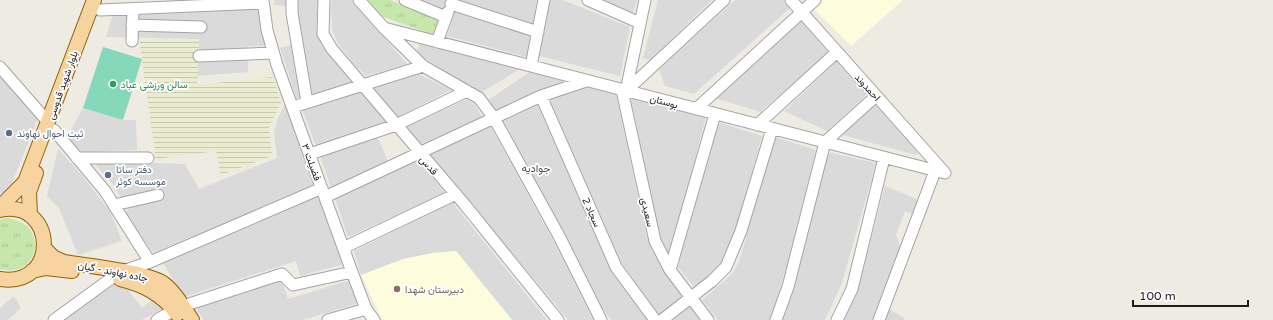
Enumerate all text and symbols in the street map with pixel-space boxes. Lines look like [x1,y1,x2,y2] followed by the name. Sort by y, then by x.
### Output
[45,49,81,121] street label: بلوار شهید قدوسی
[852,72,883,104] street label: احمدوند
[108,79,118,89] marker: سالن ورزشی عباد
[121,79,188,91] place label: سالن ورزشی عباد
[648,92,679,111] street label: بوستان
[4,128,14,138] marker: ثبت احوال نهاوند
[17,128,83,140] place label: ثبت احوال نهاوند
[299,142,323,183] street label: فضیلت ۳
[417,154,440,178] street label: قدس
[521,162,551,175] district label: جوادیه
[115,164,166,188] place label: دفتر ساتا موسسه کوثر
[103,170,113,180] marker: دفتر ساتا موسسه کوثر
[579,196,603,229] street label: سجاد 2
[638,196,656,228] street label: سعیدی
[77,259,149,285] street label: جاده نهاوند - گیان
[1133,282,1248,308] scale bar
[392,284,402,294] marker: دبیرستان شهدا
[405,284,464,296] place label: دبیرستان شهدا
[1139,289,1176,303] text: 100 m

